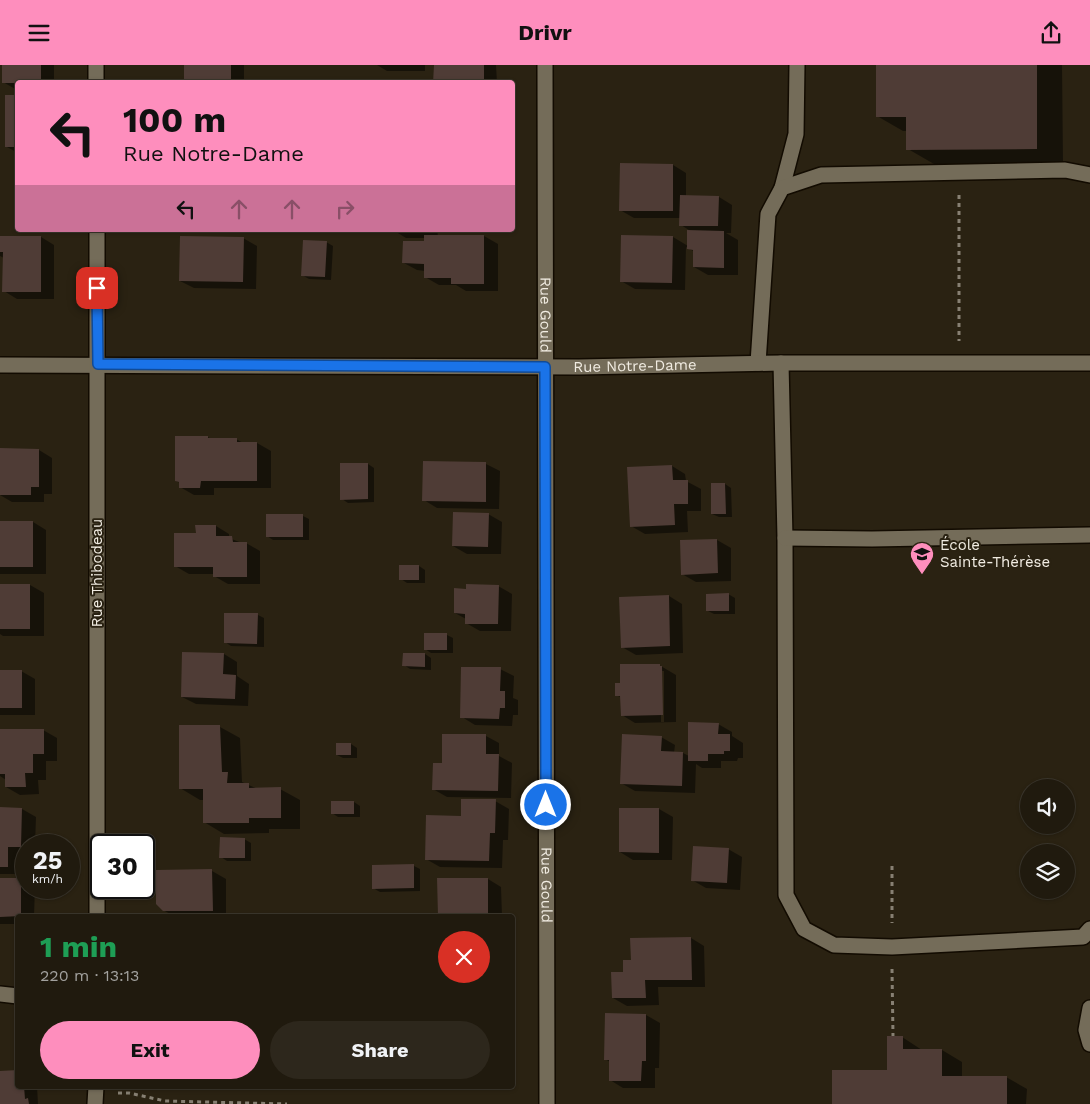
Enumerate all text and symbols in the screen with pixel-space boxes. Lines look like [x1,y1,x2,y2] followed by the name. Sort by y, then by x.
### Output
[25,19,53,47] icon: menu
[1037,19,1065,47] icon: share
[518,20,572,45] text: Drivr
[123,99,226,141] text: 100 m
[40,100,105,165] icon: left
[123,141,304,166] text: Rue Notre-Dame
[172,195,200,223] icon: left
[225,195,253,223] icon: ahead
[278,195,306,223] icon: ahead
[331,195,359,223] icon: right
[76,267,118,309] pin
[83,274,111,302] icon: arrive
[536,277,555,353] street label: Rue Gould
[573,356,697,376] street label: Rue Notre-Dame
[88,519,106,627] street label: Rue Thibodeau
[940,536,1050,571] place label: École Sainte-Thérèse
[909,541,935,575] school or university icon: École Sainte-Thérèse
[519,778,571,830] position arrow
[1020,779,1075,899] map controls
[1020,779,1075,834] button: sound
[90,834,155,899] speed limit sign: 30
[1020,844,1075,899] button: layers
[33,846,62,875] text: 25
[538,847,556,923] street label: Rue Gould
[32,872,63,886] text: km/h
[40,929,117,964] text: 1 min
[438,931,490,983] button: close
[40,966,139,985] text: 220 m · 13:13
[40,1021,260,1079] button: Exit
[270,1021,490,1079] button: Share

